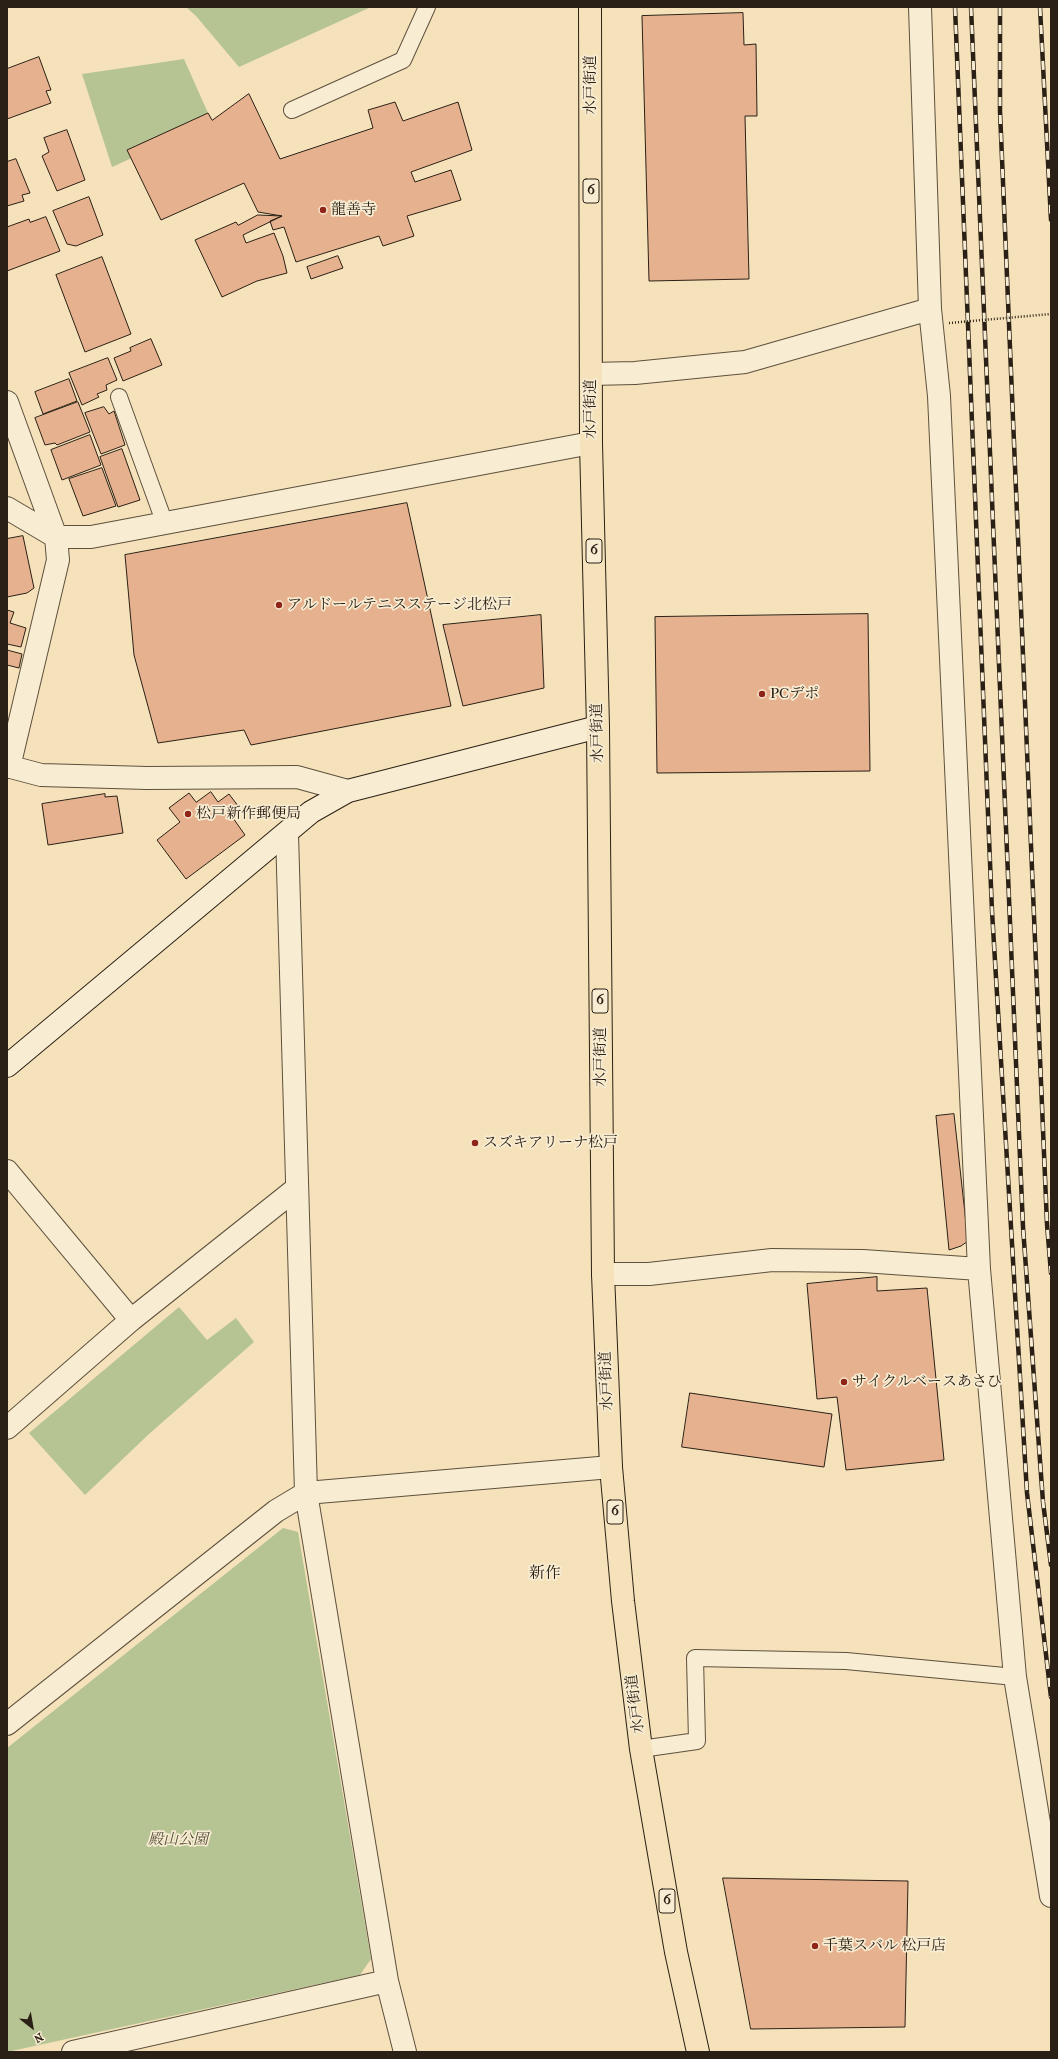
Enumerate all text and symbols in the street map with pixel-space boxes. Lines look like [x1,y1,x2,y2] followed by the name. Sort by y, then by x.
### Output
[582,55,600,115] street label: 水戸街道
[583,179,599,203] road number: 6
[331,201,376,219] place label: 龍善寺
[318,205,328,215] marker: 龍善寺
[582,379,600,439] street label: 水戸街道
[586,539,602,563] road number: 6
[287,596,512,614] place label: アルドールテニスステージ北松戸
[274,600,284,610] marker: アルドールテニスステージ北松戸
[770,685,819,703] place label: PCデポ
[757,689,767,699] marker: PCデポ
[588,703,608,763] street label: 水戸街道
[196,805,301,823] place label: 松戸新作郵便局
[183,809,193,819] marker: 松戸新作郵便局
[592,989,608,1013] road number: 6
[592,1027,610,1087] street label: 水戸街道
[483,1134,618,1152] place label: スズキアリーナ松戸
[470,1138,480,1148] marker: スズキアリーナ松戸
[597,1351,617,1411] street label: 水戸街道
[852,1373,1002,1391] place label: サイクルベースあさひ
[839,1377,849,1387] marker: サイクルベースあさひ
[607,1500,623,1524] road number: 6
[529,1564,561,1584] district label: 新作
[623,1673,649,1735] street label: 水戸街道
[148,1831,208,1849] park label: 殿山公園
[659,1889,675,1913] road number: 6
[823,1937,946,1955] place label: 千葉スバル 松戸店
[810,1941,820,1951] marker: 千葉スバル 松戸店
[12,2007,52,2047] north arrow
[32,2030,45,2045] text: N

